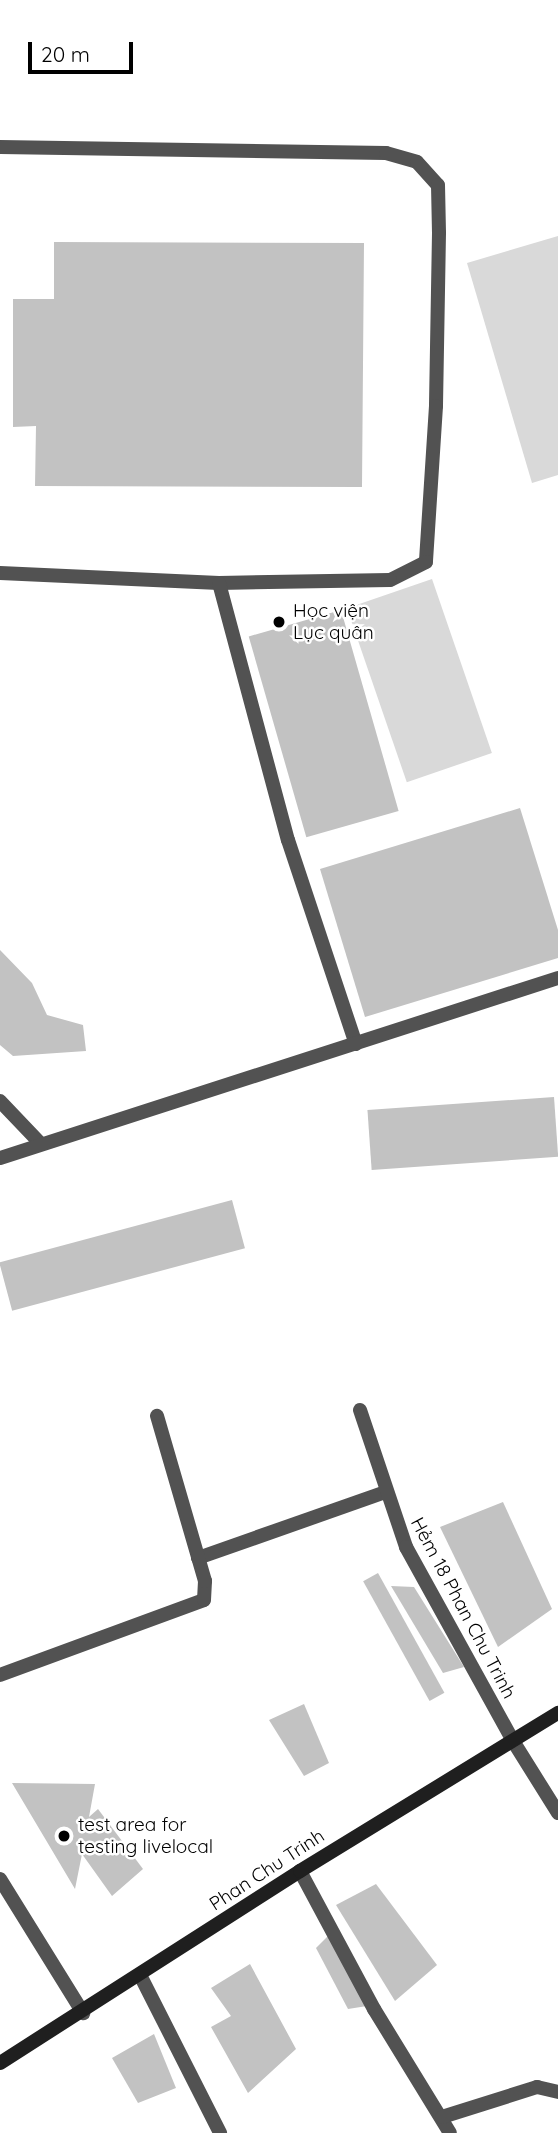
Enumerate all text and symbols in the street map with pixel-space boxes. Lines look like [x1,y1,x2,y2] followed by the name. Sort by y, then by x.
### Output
[32,28,136,72] scale bar
[41,41,90,67] text: 20 m
[293,600,374,644] place label: Học viện Lục quân
[271,614,287,630] marker: Học viện Lục quân
[406,1514,520,1702] street label: Hẻm 18 Phan Chu Trinh
[78,1814,213,1858] place label: test area for testing livelocal
[205,1824,329,1916] street label: Phan Chu Trinh
[56,1828,72,1844] marker: test area for testing livelocal

